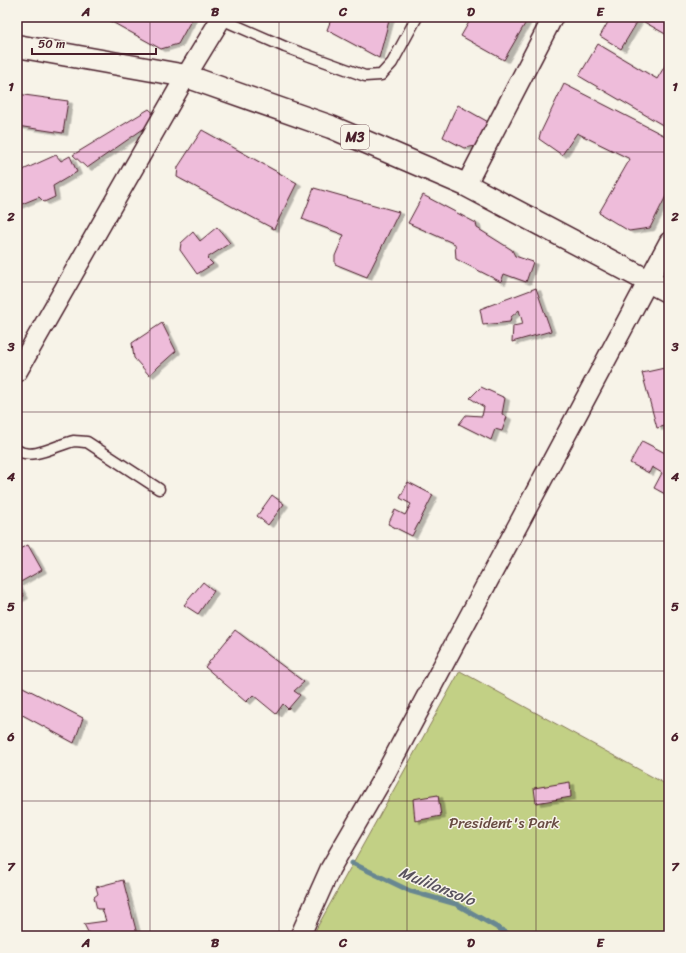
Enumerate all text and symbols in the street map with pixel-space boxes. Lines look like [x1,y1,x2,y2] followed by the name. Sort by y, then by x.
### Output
[81,0,90,23] text: A
[211,0,220,23] text: B
[338,0,348,23] text: C
[467,0,475,23] text: D
[596,0,605,23] text: E
[32,30,156,56] scale bar
[38,33,65,55] text: 50 m
[8,75,14,98] text: 1
[672,75,678,98] text: 1
[341,125,369,149] road number: M3
[6,205,15,228] text: 2
[670,205,679,228] text: 2
[6,335,15,358] text: 3
[670,335,679,358] text: 3
[6,465,16,488] text: 4
[670,465,680,488] text: 4
[7,595,15,618] text: 5
[671,595,679,618] text: 5
[6,725,15,748] text: 6
[670,725,679,748] text: 6
[449,810,559,836] park label: President's Park
[7,855,16,878] text: 7
[671,855,680,878] text: 7
[394,858,480,915] water label: Mulilansolo
[81,931,90,953] text: A
[211,931,220,953] text: B
[338,931,348,953] text: C
[467,931,475,953] text: D
[596,931,605,953] text: E

